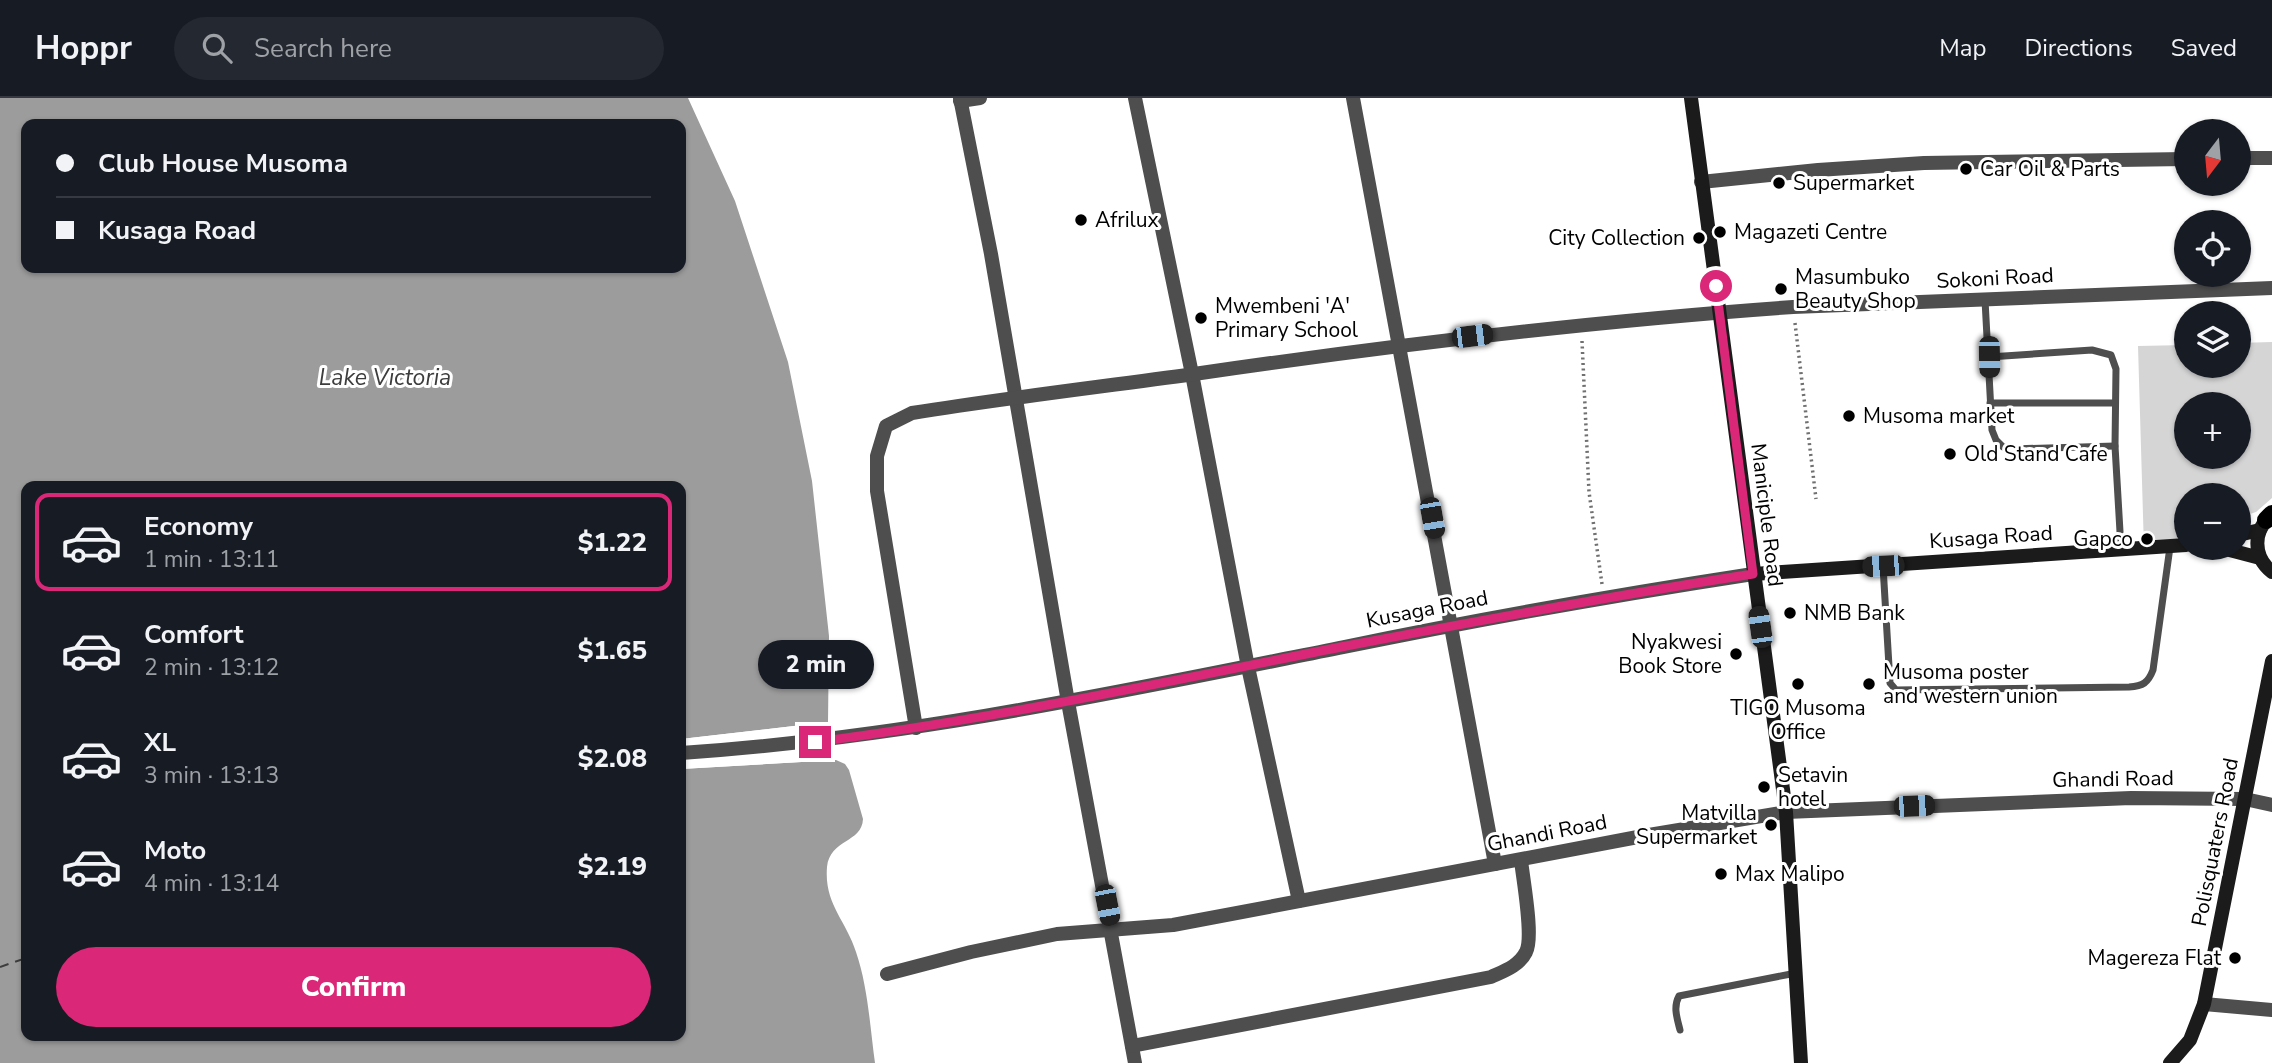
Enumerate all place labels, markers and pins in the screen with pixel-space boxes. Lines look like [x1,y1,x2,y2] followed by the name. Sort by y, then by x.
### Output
[1980,155,2120,183] place label: Car Oil & Parts
[1958,161,1974,177] marker: Car Oil & Parts
[1793,169,1915,197] place label: Supermarket
[1771,175,1787,191] marker: Supermarket
[1095,206,1159,234] place label: Afrilux
[1073,212,1089,228] marker: Afrilux
[1734,218,1887,246] place label: Magazeti Centre
[1548,224,1685,252] place label: City Collection
[1712,224,1728,240] marker: Magazeti Centre
[1691,230,1707,246] marker: City Collection
[1795,263,1916,315] place label: Masumbuko Beauty Shop
[1773,281,1789,297] marker: Masumbuko Beauty Shop
[1215,292,1359,344] place label: Mwembeni 'A' Primary School
[1193,310,1209,326] marker: Mwembeni 'A' Primary School
[1863,402,2015,430] place label: Musoma market
[1841,408,1857,424] marker: Musoma market
[1964,440,2108,468] place label: Old Stand Cafe
[1942,446,1958,462] marker: Old Stand Cafe
[2073,525,2133,553] place label: Gapco
[2139,531,2155,547] marker: Gapco
[1804,599,1905,627] place label: NMB Bank
[1782,605,1798,621] marker: NMB Bank
[1618,628,1722,680] place label: Nyakwesi Book Store
[1728,646,1744,662] marker: Nyakwesi Book Store
[1883,658,2058,710] place label: Musoma poster and western union
[1790,676,1806,692] marker: TIGO Musoma Office
[1861,676,1877,692] marker: Musoma poster and western union
[1730,694,1866,746] place label: TIGO Musoma Office
[1778,761,1848,813] place label: Setavin hotel
[1756,779,1772,795] marker: Setavin hotel
[1636,799,1758,851] place label: Matvilla Supermarket
[1763,817,1779,833] marker: Matvilla Supermarket
[1735,860,1845,888] place label: Max Malipo
[1713,866,1729,882] marker: Max Malipo
[2088,944,2222,972] place label: Magereza Flat
[2227,950,2243,966] marker: Magereza Flat

